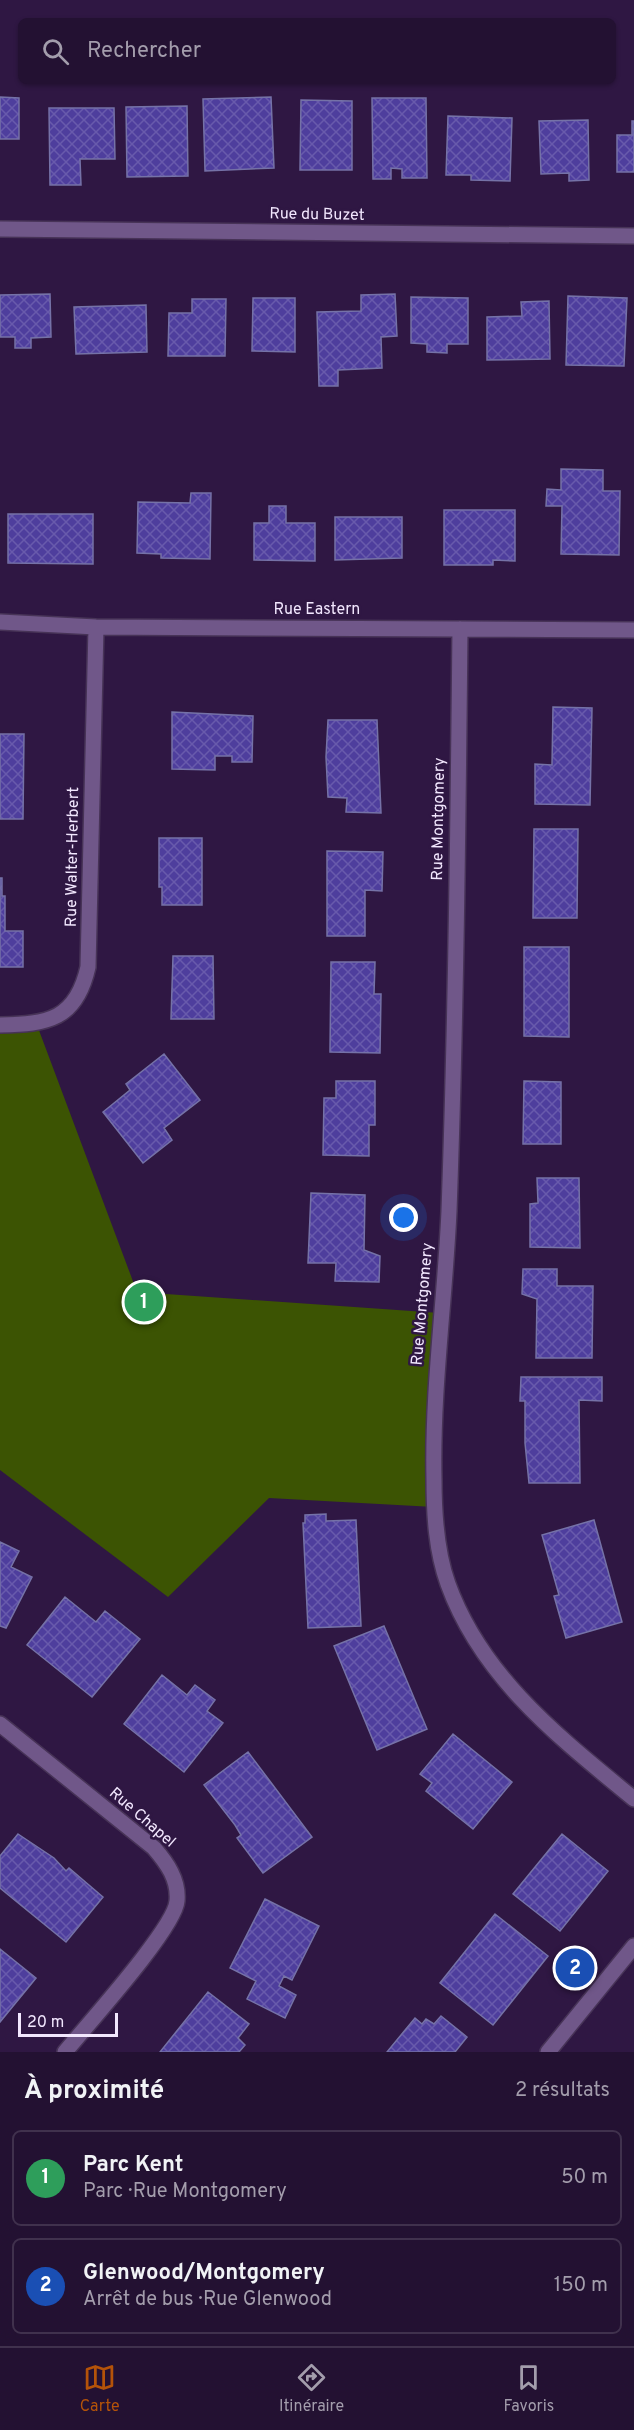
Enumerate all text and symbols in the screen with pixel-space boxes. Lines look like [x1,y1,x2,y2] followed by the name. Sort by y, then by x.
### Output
[18,18,616,84] search box
[39,35,72,68] icon: search
[87,38,201,65] text: Rechercher
[269,204,365,226] street label: Rue du Buzet
[274,600,360,620] street label: Rue Eastern
[428,757,450,881] street label: Rue Montgomery
[62,787,84,927] street label: Rue Walter-Herbert
[389,1203,418,1232] your location
[408,1242,438,1366] street label: Rue Montgomery
[124,1280,164,1324] pin: 1
[105,1784,179,1852] street label: Rue Chapel
[556,1946,594,1990] pin: 2
[18,2010,118,2038] scale bar
[27,2013,64,2033] text: 20 m
[24,2075,164,2108] text: À proximité
[515,2078,610,2104] text: 2 résultats
[83,2152,183,2179] text: Parc Kent
[42,2165,50,2191] text: 1
[561,2165,608,2191] text: 50 m
[83,2179,287,2205] text: Parc · Rue Montgomery
[83,2260,325,2287] text: Glenwood/Montgomery
[39,2273,52,2299] text: 2
[554,2273,608,2299] text: 150 m
[83,2287,332,2313] text: Arrêt de bus · Rue Glenwood
[80,2361,120,2417] tab: Carte
[279,2361,344,2417] tab: Itinéraire
[503,2361,554,2417] tab: Favoris

